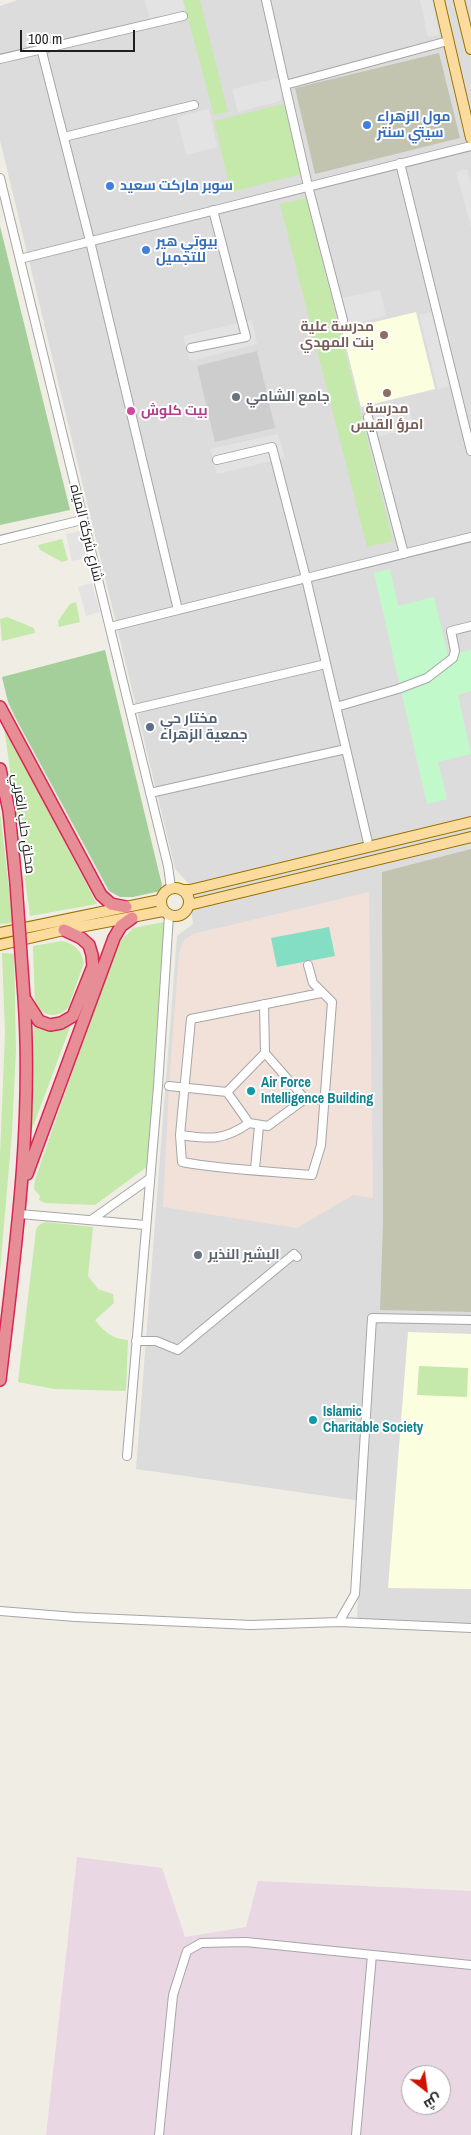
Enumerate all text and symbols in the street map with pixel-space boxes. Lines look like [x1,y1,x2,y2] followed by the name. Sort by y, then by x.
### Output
[22,20,138,52] scale bar
[28,28,62,49] text: 100 m
[377,109,451,142] place label: مول الزهراء سيتي سنتر
[361,119,373,131] marker: مول الزهراء سيتي سنتر
[120,178,233,194] place label: سوبر ماركت سعيد
[104,180,116,192] marker: سوبر ماركت سعيد
[156,234,218,266] place label: بيوتي هير للتجميل
[140,244,152,256] marker: بيوتي هير للتجميل
[300,319,374,352] place label: مدرسة علية بنت المهدي
[378,329,390,341] marker: مدرسة علية بنت المهدي
[381,387,393,399] marker: مدرسة امرؤ القيس
[246,389,330,405] place label: جامع الشامي
[230,391,242,403] marker: جامع الشامي
[351,401,423,434] place label: مدرسة امرؤ القيس
[141,403,208,419] place label: بيت كلوش
[125,405,137,417] marker: بيت كلوش
[66,483,106,583] street label: شارع شركة المياه
[160,711,248,744] place label: مختار حي جمعية الزهراء
[144,721,156,733] marker: مختار حي جمعية الزهراء
[8,773,38,875] street label: محلق حلب الغربي
[261,1075,373,1108] place label: Air Force Intelligence Building
[245,1085,257,1097] marker: Air Force Intelligence Building
[208,1247,280,1263] place label: البشير النذير
[192,1249,204,1261] marker: البشير النذير
[323,1404,423,1436] place label: Islamic Charitable Society
[307,1414,319,1426] marker: Islamic Charitable Society
[401,2065,451,2115] north arrow
[421,2090,445,2114] text: ش

